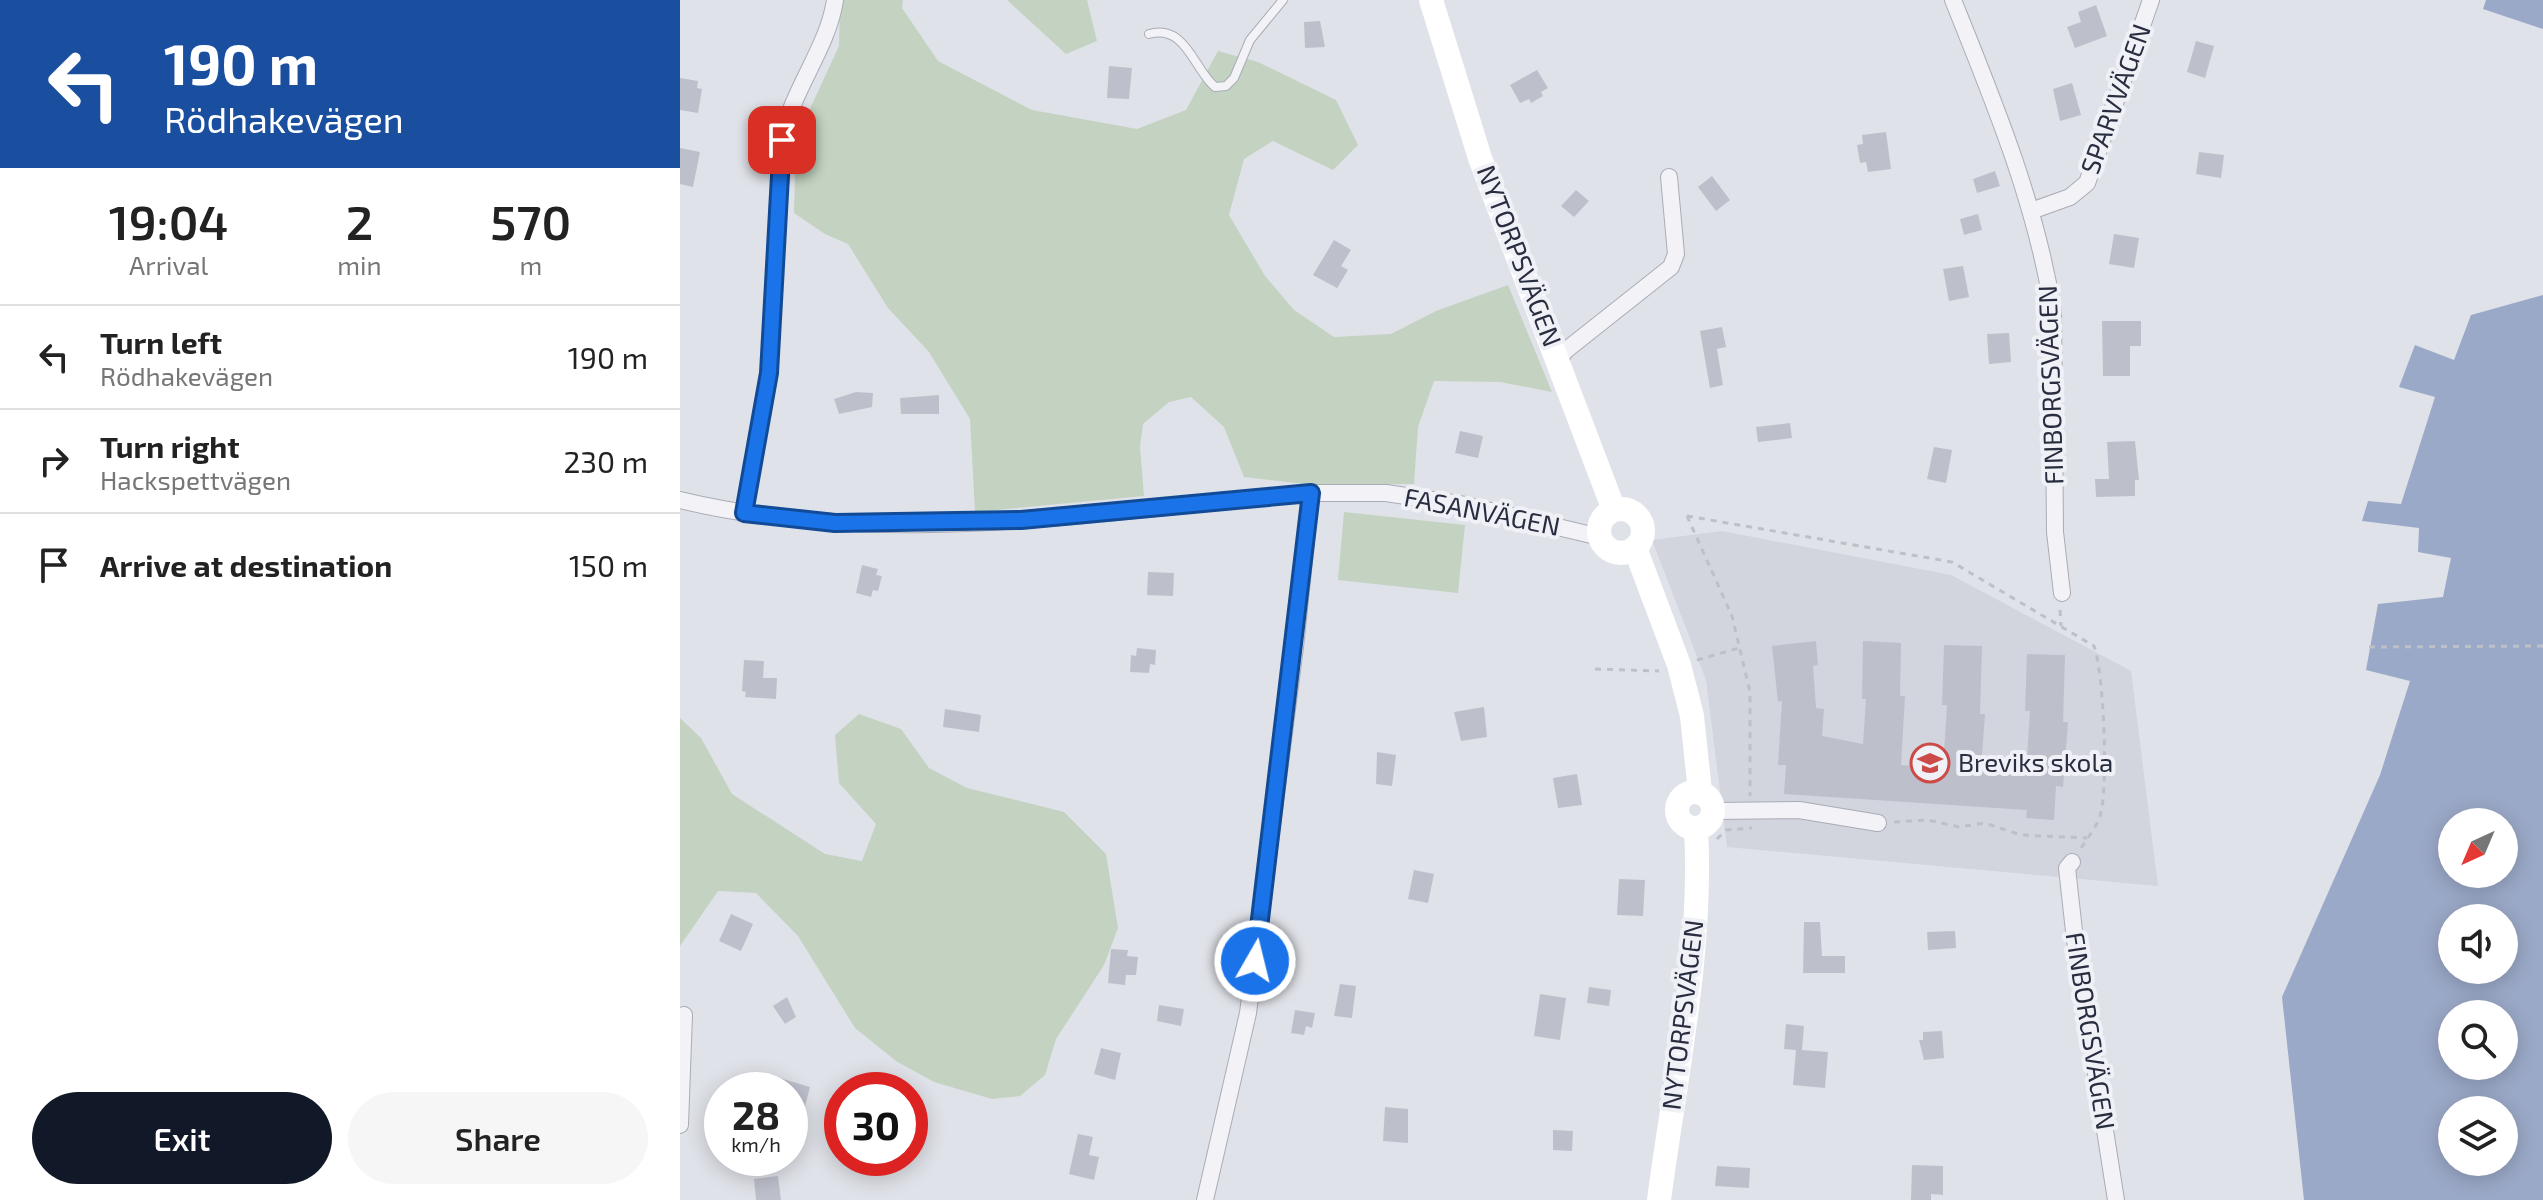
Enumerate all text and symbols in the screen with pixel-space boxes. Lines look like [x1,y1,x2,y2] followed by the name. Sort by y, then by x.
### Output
[2073,19,2156,178] street label: SPARVVÄGEN
[164,29,318,96] text: 190 m
[32,32,136,136] icon: left
[164,97,404,140] text: Rödhakevägen
[748,106,816,174] pin
[760,118,804,162] icon: arrive
[1472,161,1569,350] street label: NYTORPSVÄGEN
[109,192,229,250] text: 19:04
[346,192,373,250] text: 2
[490,192,571,250] text: 570
[129,249,208,280] text: Arrival
[337,249,382,280] text: min
[519,249,542,280] text: m
[2031,285,2068,485] street label: FINBORGSVÄGEN
[100,324,222,360] text: Turn left
[32,335,76,379] icon: left
[568,339,648,375] text: 190 m
[100,360,273,391] text: Rödhakevägen
[100,428,240,464] text: Turn right
[32,439,76,483] icon: right
[563,443,648,479] text: 230 m
[100,464,291,495] text: Hackspettvägen
[1402,480,1563,541] street label: FASANVÄGEN
[32,543,76,587] icon: arrive
[100,547,392,583] text: Arrive at destination
[569,547,648,583] text: 150 m
[1909,742,1951,784] school or university icon: Breviks skola
[1958,746,2113,777] place label: Breviks skola
[2438,808,2518,888] north arrow
[2438,808,2518,1176] map controls
[2438,904,2518,984] button: sound
[1654,918,1709,1112] street label: NYTORPSVÄGEN
[1213,919,1297,1003] position arrow
[2061,930,2122,1132] street label: FINBORGSVÄGEN
[2438,1000,2518,1080] button: search
[824,1072,928,1176] speed limit sign: 30
[732,1090,780,1138] text: 28
[32,1092,332,1184] button: Exit
[348,1092,648,1184] button: Share
[2438,1096,2518,1176] button: layers
[731,1132,781,1156] text: km/h

